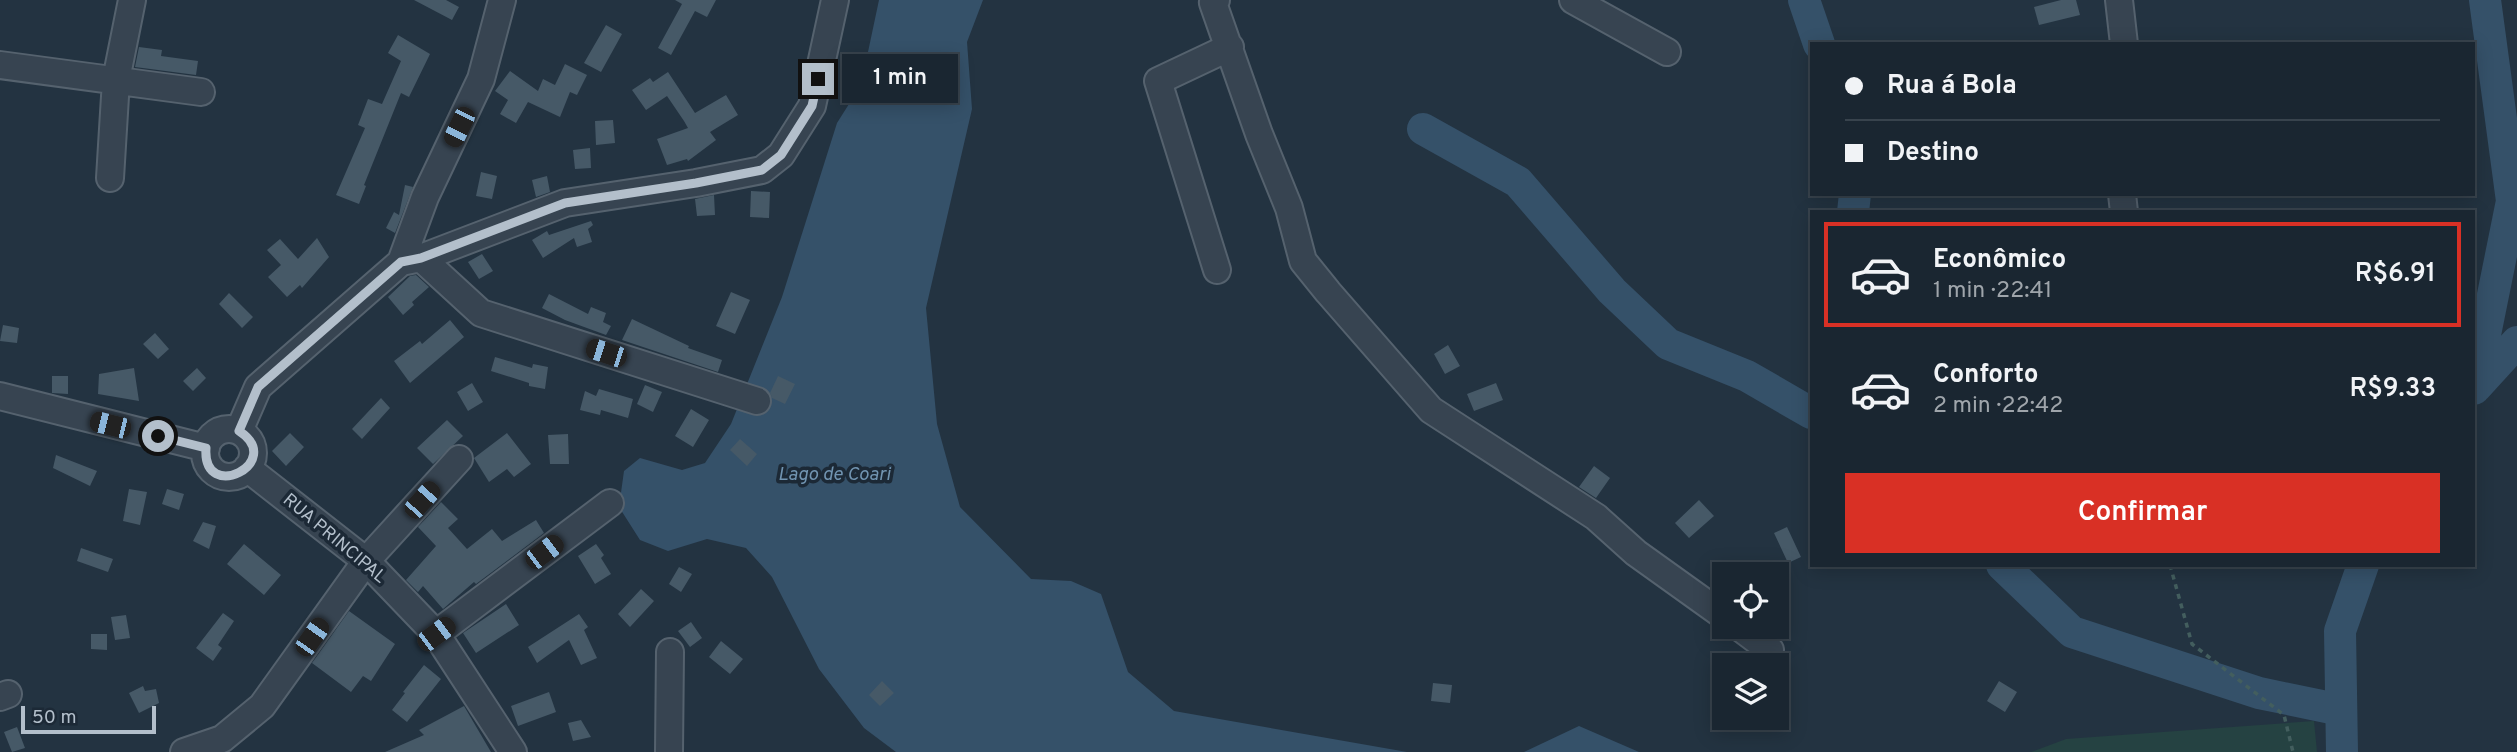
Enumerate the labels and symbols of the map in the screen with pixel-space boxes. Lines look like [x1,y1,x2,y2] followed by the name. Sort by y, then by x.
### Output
[842,55,958,104] callout: 1 min
[802,63,834,95] route end
[441,104,478,150] car
[583,337,630,369] car
[88,410,133,440] car
[142,420,174,452] route start
[778,463,892,487] water label: Lago de Coari
[401,477,444,523] car
[278,489,390,589] street label: RUA PRINCIPAL
[521,531,568,573] car
[413,613,460,655] car
[292,614,333,660] car
[21,703,156,735] scale bar

